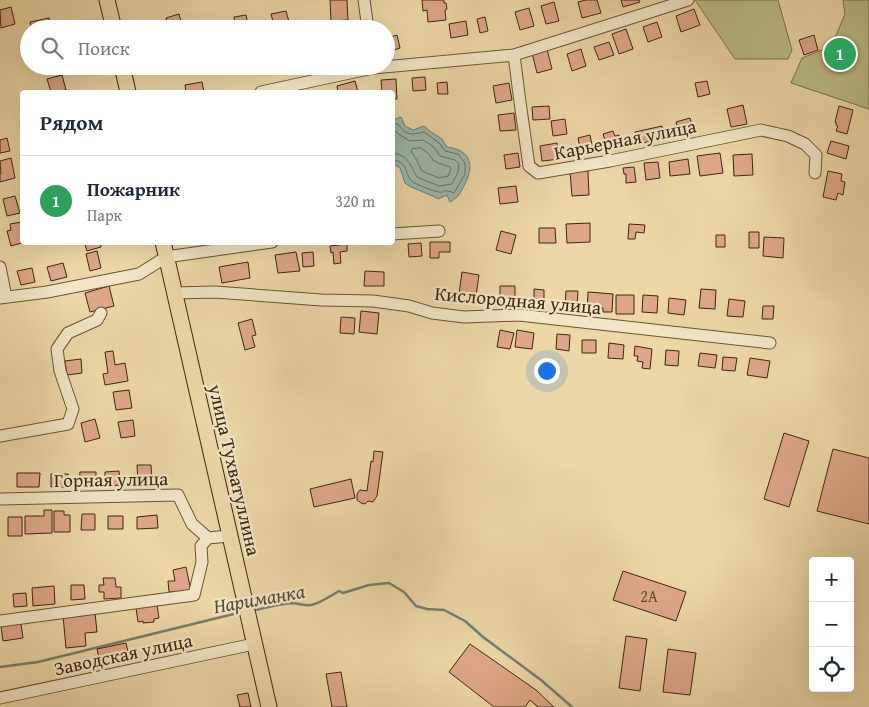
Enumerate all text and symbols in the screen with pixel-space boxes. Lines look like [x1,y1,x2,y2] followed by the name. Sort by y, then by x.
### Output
[20,20,395,75] search box
[38,34,66,62] icon: search
[78,34,130,62] text: Поиск
[824,35,856,73] pin: 1
[40,107,103,138] text: Рядом
[552,111,698,167] street label: Карьерная улица
[87,175,180,203] text: Пожарник
[52,189,60,213] text: 1
[335,189,375,213] text: 320 m
[87,203,122,227] text: Парк
[434,279,602,321] street label: Кислородная улица
[534,358,560,384] your location
[201,381,268,558] street label: улица Тухватуллина
[54,464,168,494] street label: Горная улица
[809,557,854,692] map controls
[809,557,854,602] button: +
[211,576,308,620] water label: Нариманка
[640,584,658,608] house number: 2А
[809,602,854,647] button: −
[51,626,195,682] street label: Заводская улица
[809,647,854,692] button: locate

